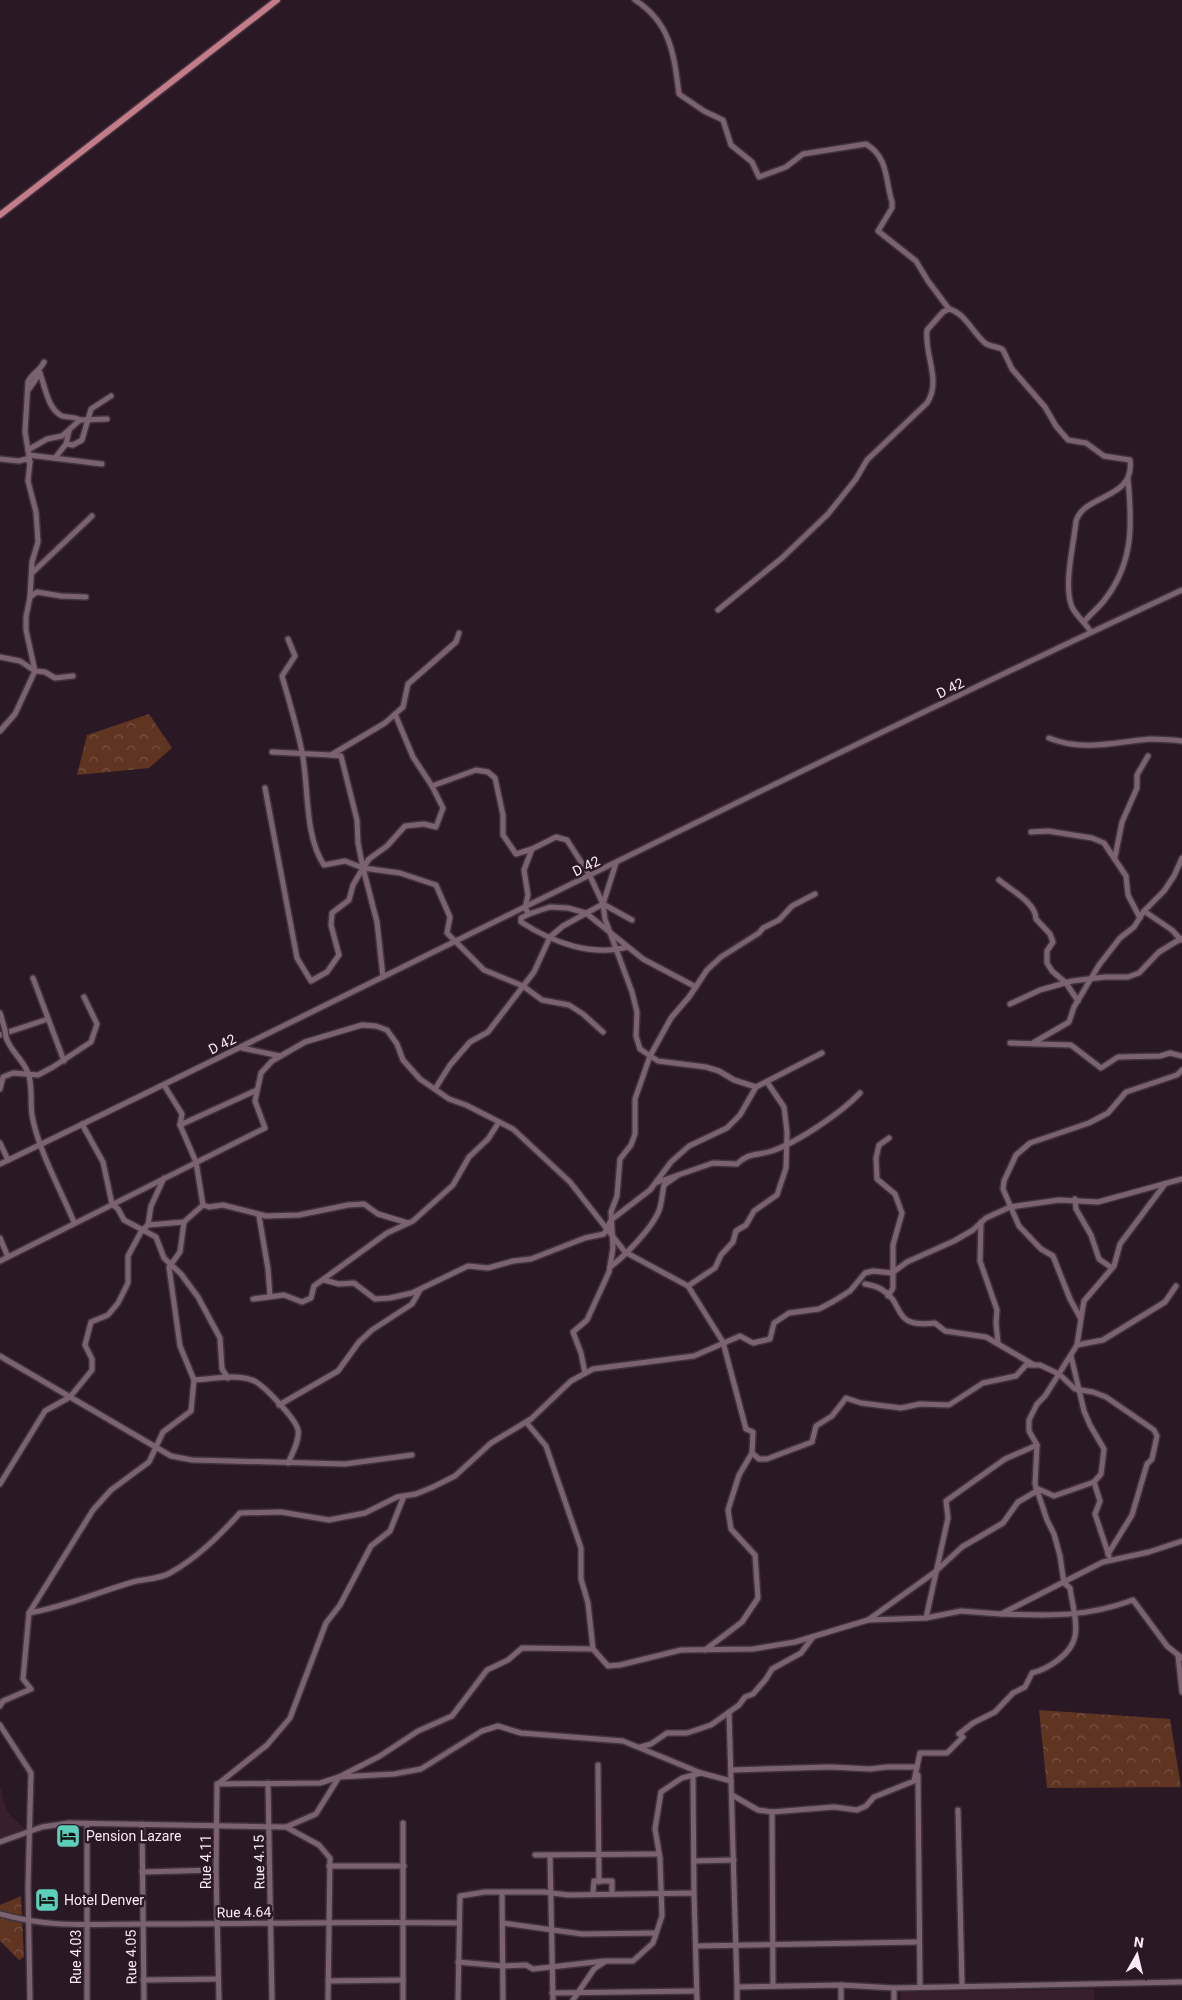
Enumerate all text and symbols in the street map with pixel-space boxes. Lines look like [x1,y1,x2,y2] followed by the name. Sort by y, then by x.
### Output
[934,675,966,701] street label: D 42
[570,853,602,879] street label: D 42
[206,1031,238,1057] street label: D 42
[55,1823,81,1849] hotel icon: Pension Lazare
[86,1828,181,1844] place label: Pension Lazare
[251,1834,267,1889] street label: Rue 4.15
[198,1835,214,1889] street label: Rue 4.11
[34,1887,60,1913] hotel icon: Hotel Denver
[64,1892,144,1908] place label: Hotel Denver
[217,1904,272,1920] street label: Rue 4.64
[123,1929,139,1984] street label: Rue 4.05
[68,1930,84,1984] street label: Rue 4.03
[1112,1930,1162,1980] north arrow
[1133,1934,1145,1951] text: N

